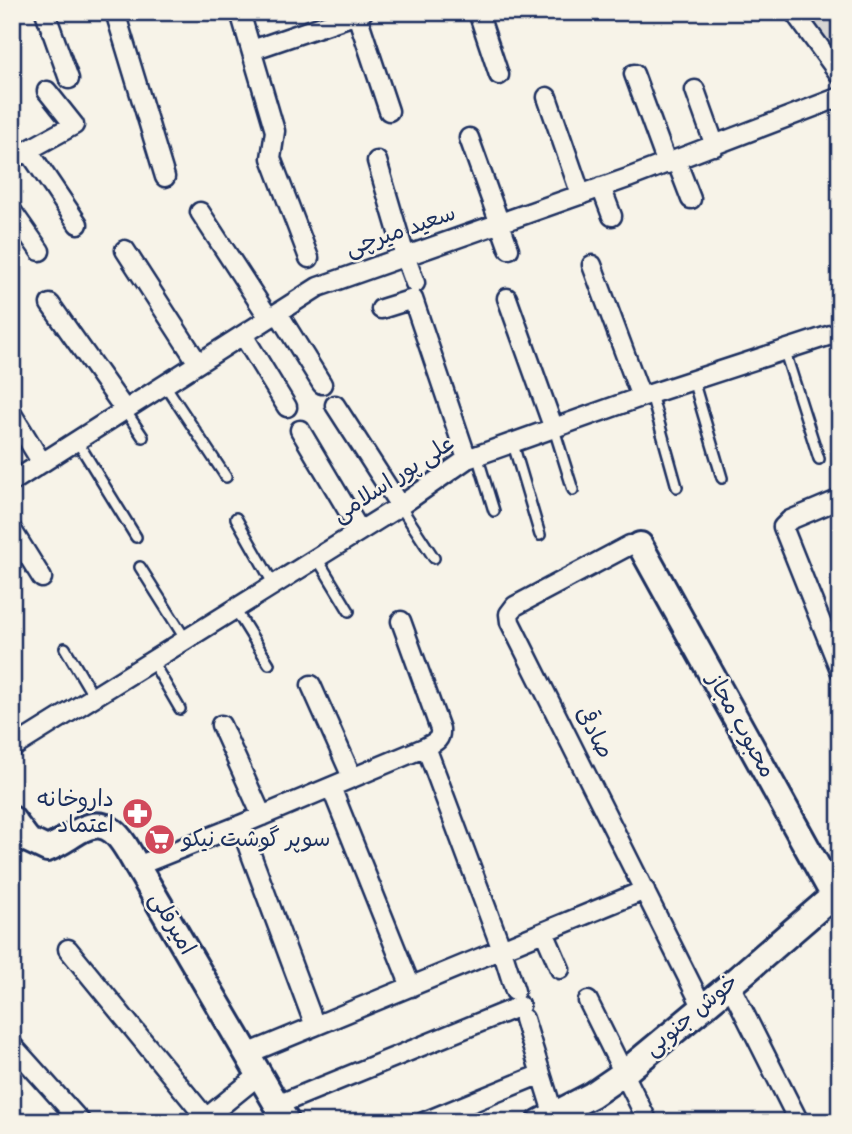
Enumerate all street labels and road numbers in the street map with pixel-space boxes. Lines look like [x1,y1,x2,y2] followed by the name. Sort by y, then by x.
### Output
[341,198,461,266] street label: سعید میرچی
[326,428,462,532] street label: علی پور اسلامی
[697,666,782,784] street label: محبوب مجاز
[566,701,620,765] street label: صادقی
[140,886,202,962] street label: امیرقلی
[638,967,746,1065] street label: خوش جنوبی

